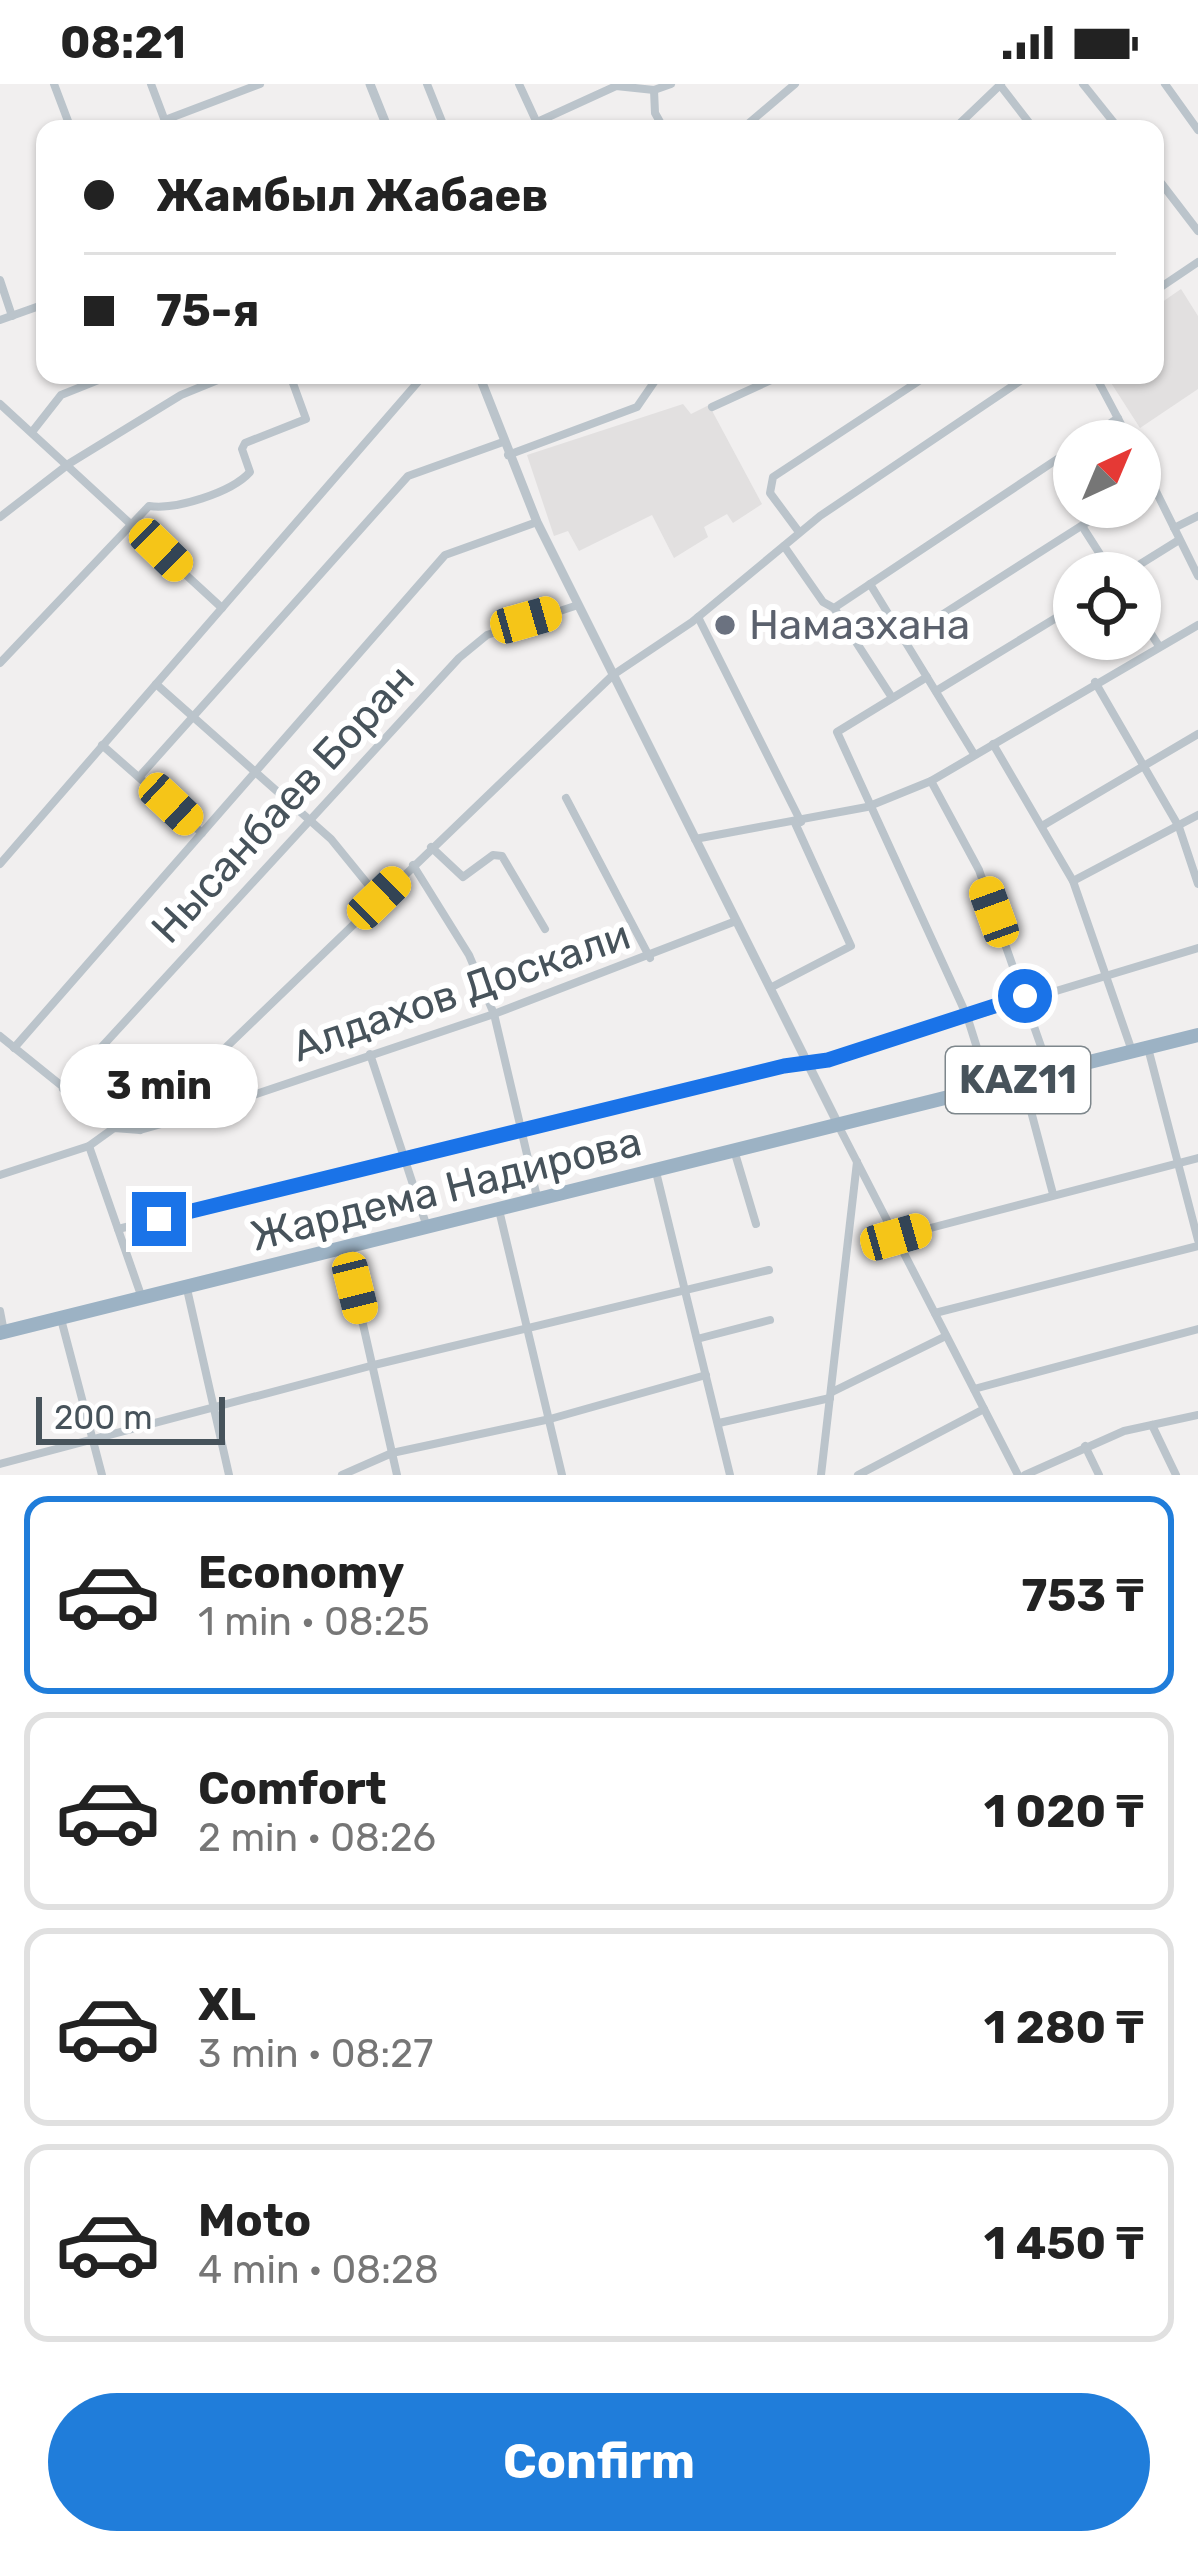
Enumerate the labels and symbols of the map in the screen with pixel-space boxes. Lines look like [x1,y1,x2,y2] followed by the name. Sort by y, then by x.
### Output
[1053,420,1161,528] north arrow
[123,512,199,588] car
[486,593,566,647] car
[749,600,970,650] place label: Намазхана
[712,612,738,638] marker: Намазхана
[141,655,425,953] street label: Нысанбаев Боран
[132,766,210,842] car
[341,860,417,936] car
[965,872,1023,952] car
[285,910,637,1072] street label: Алдахов Доскали
[998,969,1052,1023] route start
[60,1045,258,1129] callout: 3 min
[946,1047,1090,1113] road number: KAZ11
[246,1116,646,1262] street label: Жардема Надирова
[132,1192,186,1246] route end
[856,1210,936,1264] car
[329,1249,381,1327] car
[36,1391,225,1444] scale bar

